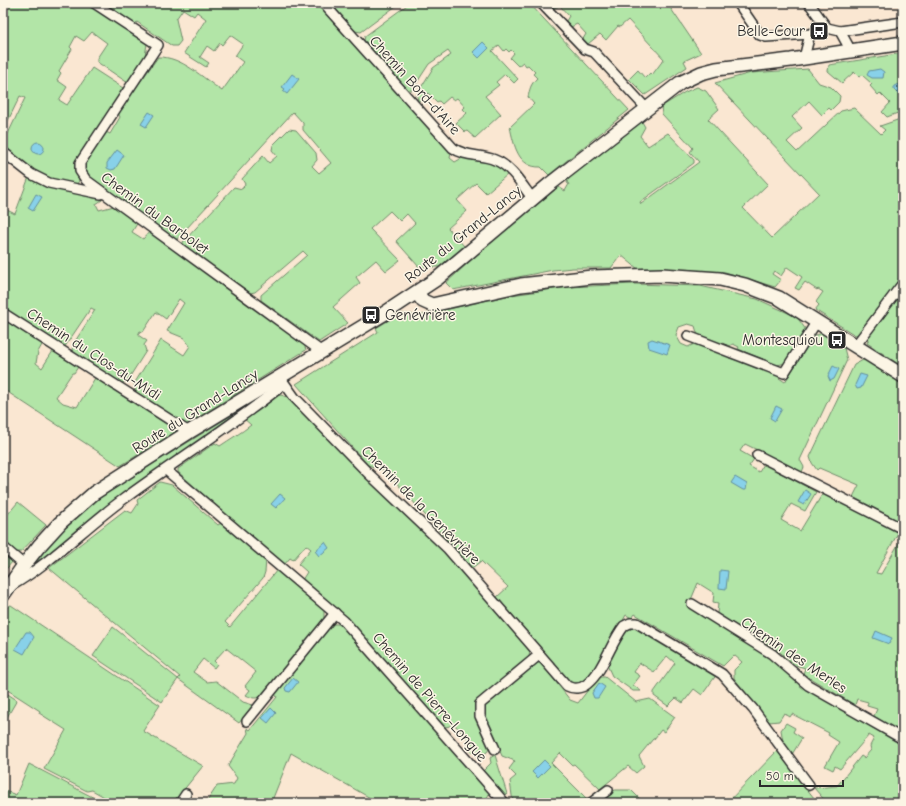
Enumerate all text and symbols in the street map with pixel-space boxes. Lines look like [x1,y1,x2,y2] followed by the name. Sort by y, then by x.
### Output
[808,20,830,42] bus stop icon: Belle-Cour
[737,22,805,40] place label: Belle-Cour
[366,32,464,138] street label: Chemin Bord-d'Aire
[98,168,213,258] street label: Chemin du Barbolet
[401,181,525,287] street label: Route du Grand-Lancy
[24,304,164,404] street label: Chemin du Clos-du-Midi
[360,304,382,326] bus stop icon: Genévrière
[385,306,456,324] place label: Genévrière
[826,329,848,351] bus stop icon: Montesquiou
[742,331,823,349] place label: Montesquiou
[129,365,262,457] street label: Route du Grand-Lancy
[358,442,485,569] street label: Chemin de la Genévrière
[738,613,850,697] street label: Chemin des Merles
[369,629,491,766] street label: Chemin de Pierre-Longue
[760,762,843,788] scale bar
[766,769,794,783] text: 50 m

